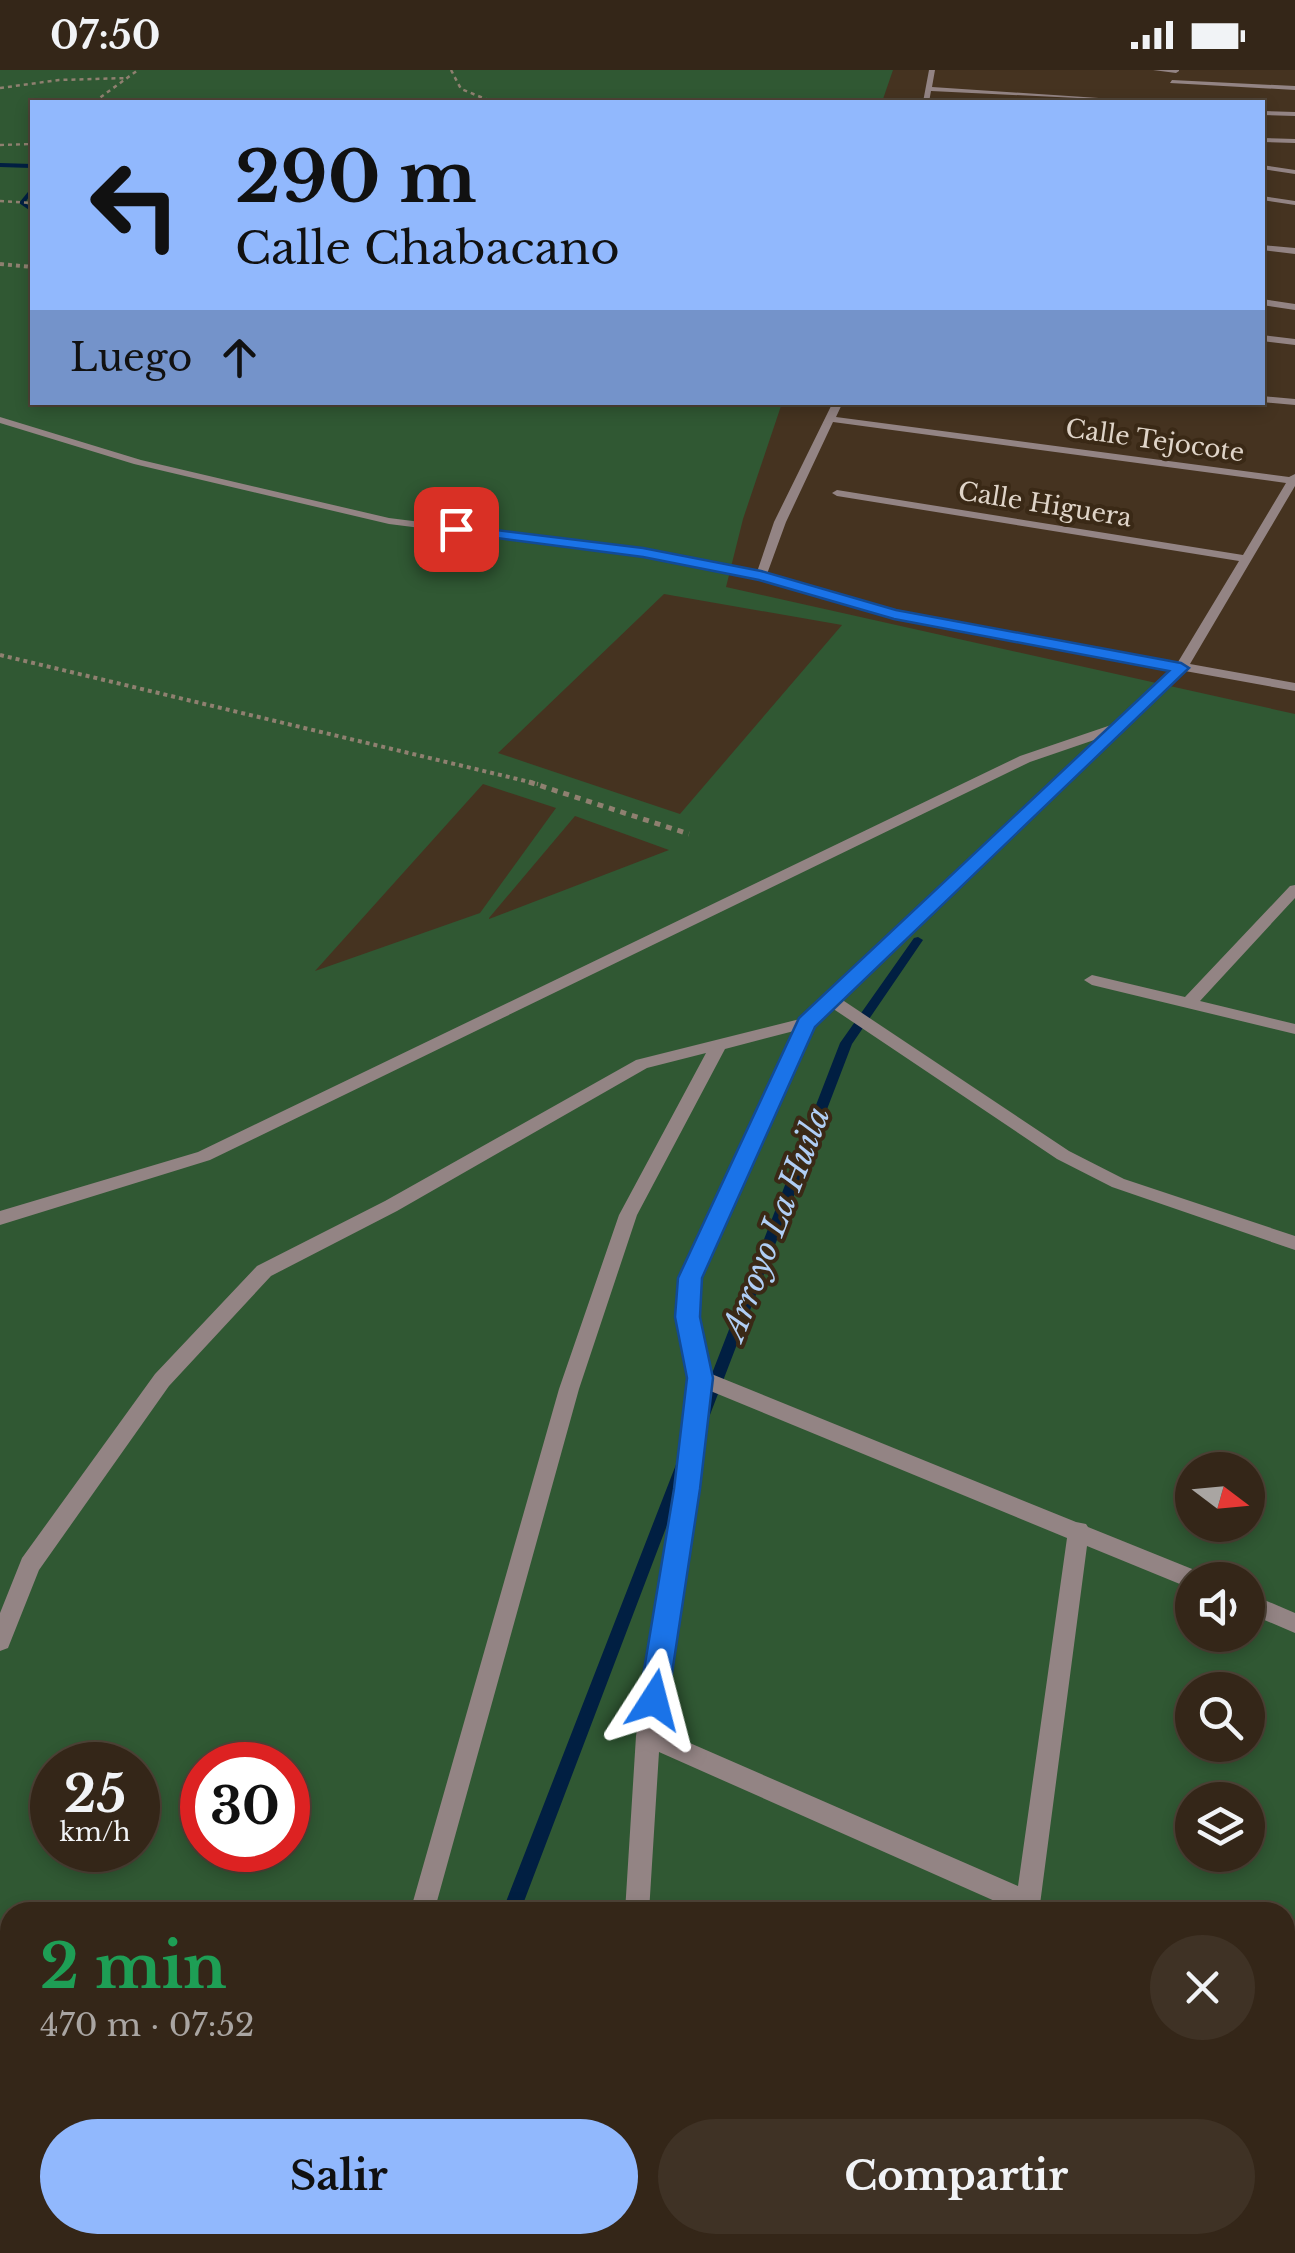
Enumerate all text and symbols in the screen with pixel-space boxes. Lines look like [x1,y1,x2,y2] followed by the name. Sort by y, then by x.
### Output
[50,12,160,59] text: 07:50
[235,134,477,221] text: 290 m
[70,140,200,270] icon: left
[235,220,620,276] text: Calle Chabacano
[212,330,267,385] icon: ahead
[70,334,192,381] text: Luego
[1064,413,1246,468] street label: Calle Tejocote
[956,475,1134,534] street label: Calle Higuera
[414,487,499,572] pin
[429,502,484,557] icon: arrive
[712,1101,839,1349] water label: Arroyo La Huila
[1175,1452,1265,1542] north arrow
[1175,1452,1265,1872] map controls
[1175,1562,1265,1652] button: sound
[602,1648,706,1752] position arrow
[1175,1672,1265,1762] button: search
[180,1742,310,1872] speed limit sign: 30
[64,1763,126,1826] text: 25
[1175,1782,1265,1872] button: layers
[60,1817,130,1848] text: km/h
[40,1930,227,2004] text: 2 min
[1150,1935,1255,2040] button: close
[40,2005,255,2045] text: 470 m · 07:52
[40,2119,638,2234] button: Salir
[658,2119,1255,2234] button: Compartir

